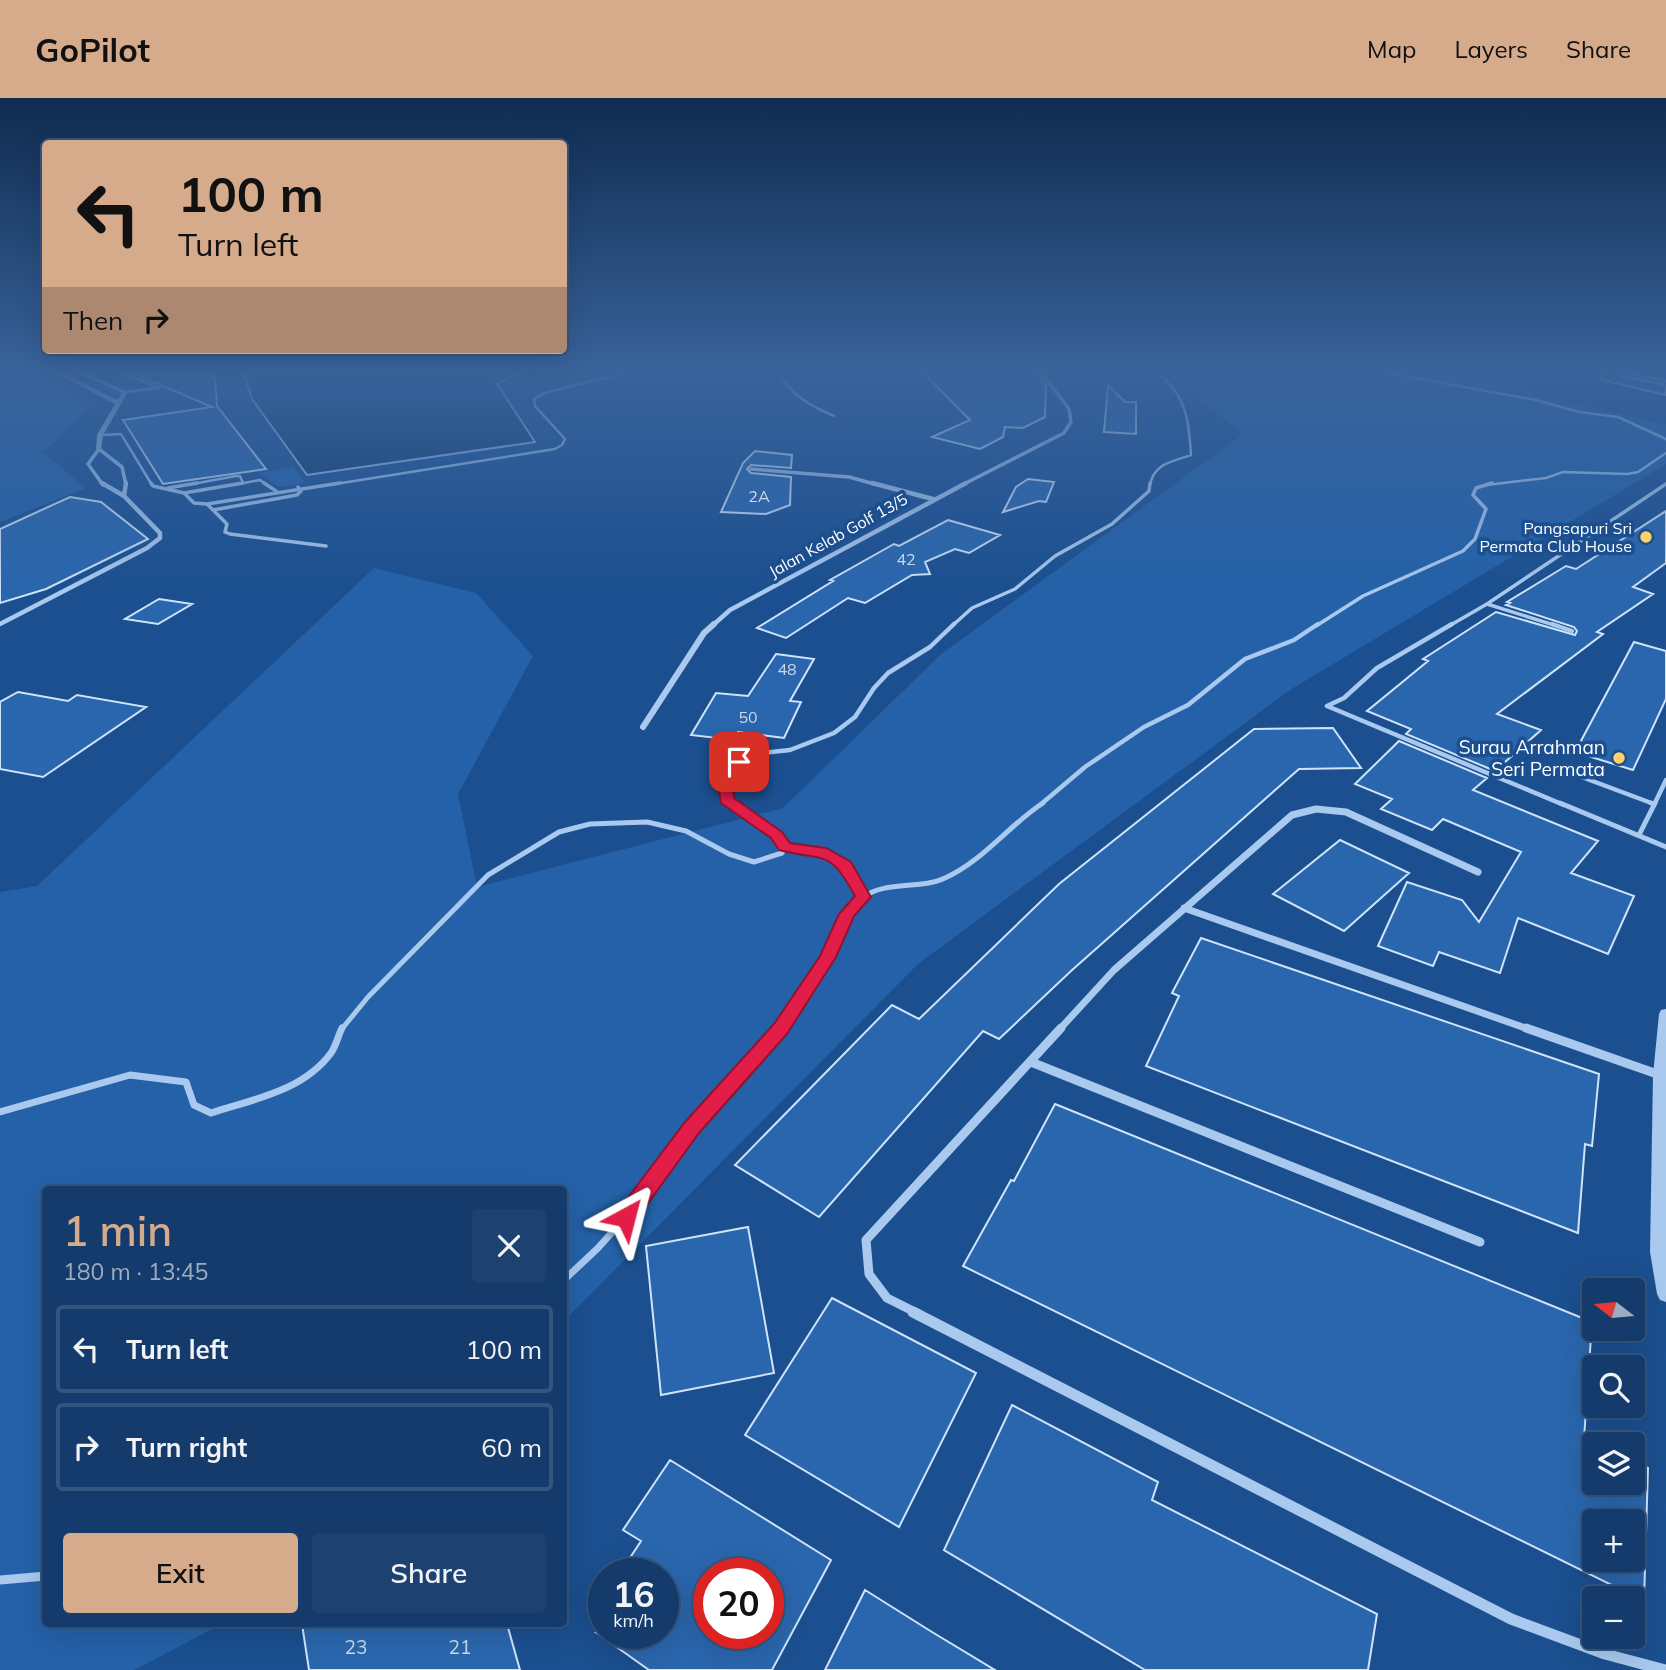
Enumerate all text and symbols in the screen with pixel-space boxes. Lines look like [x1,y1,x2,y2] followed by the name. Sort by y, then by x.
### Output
[35,29,150,70] text: GoPilot
[1367,34,1416,64] text: Map
[1454,34,1528,64] text: Layers
[1566,34,1631,64] text: Share
[178,163,324,224] text: 100 m
[63,168,154,259] icon: left
[178,224,298,264] text: Turn left
[137,301,175,339] icon: right
[63,304,123,337] text: Then
[748,486,770,506] house number: 2A
[765,489,911,581] street label: Jalan Kelab Golf 13/5
[1479,518,1632,556] place label: Pangsapuri Sri Permata Club House
[1638,529,1654,545] marker: Pangsapuri Sri Permata Club House
[896,549,916,569] house number: 42
[777,659,797,679] house number: 48
[738,707,758,727] house number: 50
[709,732,769,792] pin
[1459,735,1605,781] place label: Surau Arrahman Seri Permata
[720,743,758,781] icon: arrive
[1611,750,1627,766] marker: Surau Arrahman Seri Permata
[589,1180,663,1254] position arrow
[63,1204,172,1257] text: 1 min
[472,1209,546,1283] button: close
[63,1257,208,1286] text: 180 m · 13:45
[1582,1278,1645,1340] north arrow
[1582,1278,1645,1649] map controls
[67,1330,105,1368] icon: left
[126,1333,228,1366] text: Turn left
[466,1333,542,1366] text: 100 m
[1582,1355,1645,1418] button: search
[67,1428,105,1466] icon: right
[126,1431,247,1464] text: Turn right
[481,1431,542,1464] text: 60 m
[1582,1432,1645,1495] button: layers
[1582,1509,1645,1572] button: +
[63,1533,298,1613] button: Exit
[312,1533,546,1613] button: Share
[693,1558,784,1649] speed limit sign: 20
[612,1572,655,1616] text: 16
[1582,1586,1645,1649] button: −
[613,1609,654,1632] text: km/h
[345,1635,367,1659] house number: 23
[449,1635,471,1659] house number: 21

